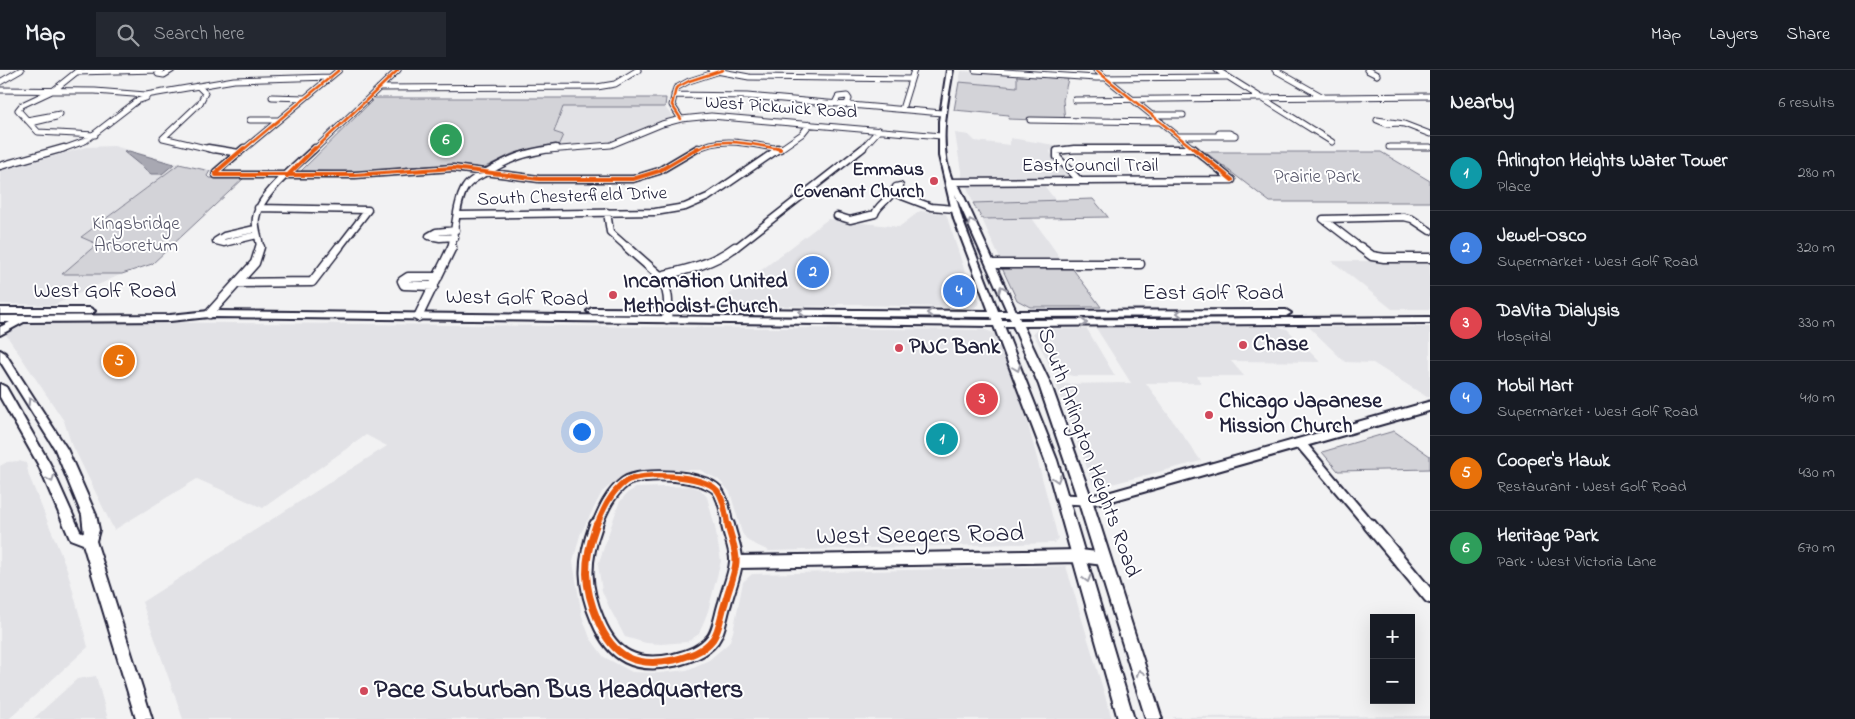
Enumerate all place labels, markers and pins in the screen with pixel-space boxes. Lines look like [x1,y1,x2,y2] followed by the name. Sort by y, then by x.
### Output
[430,121,462,159] pin: 6
[794,157,924,206] place label: Emmaus Covenant Church
[928,175,940,187] marker: Emmaus Covenant Church
[797,253,829,291] pin: 2
[623,266,788,323] place label: Incarnation United Methodist Church
[943,272,975,310] pin: 4
[607,289,619,301] marker: Incarnation United Methodist Church
[1253,329,1310,361] place label: Chase
[909,332,1001,364] place label: PNC Bank
[1237,339,1249,351] marker: Chase
[103,342,135,380] pin: 5
[893,342,905,354] marker: PNC Bank
[966,380,998,418] pin: 3
[1219,386,1383,443] place label: Chicago Japanese Mission Church
[1203,409,1215,421] marker: Chicago Japanese Mission Church
[926,420,958,458] pin: 1
[374,672,743,710] place label: Pace Suburban Bus Headquarters
[358,685,370,697] marker: Pace Suburban Bus Headquarters

